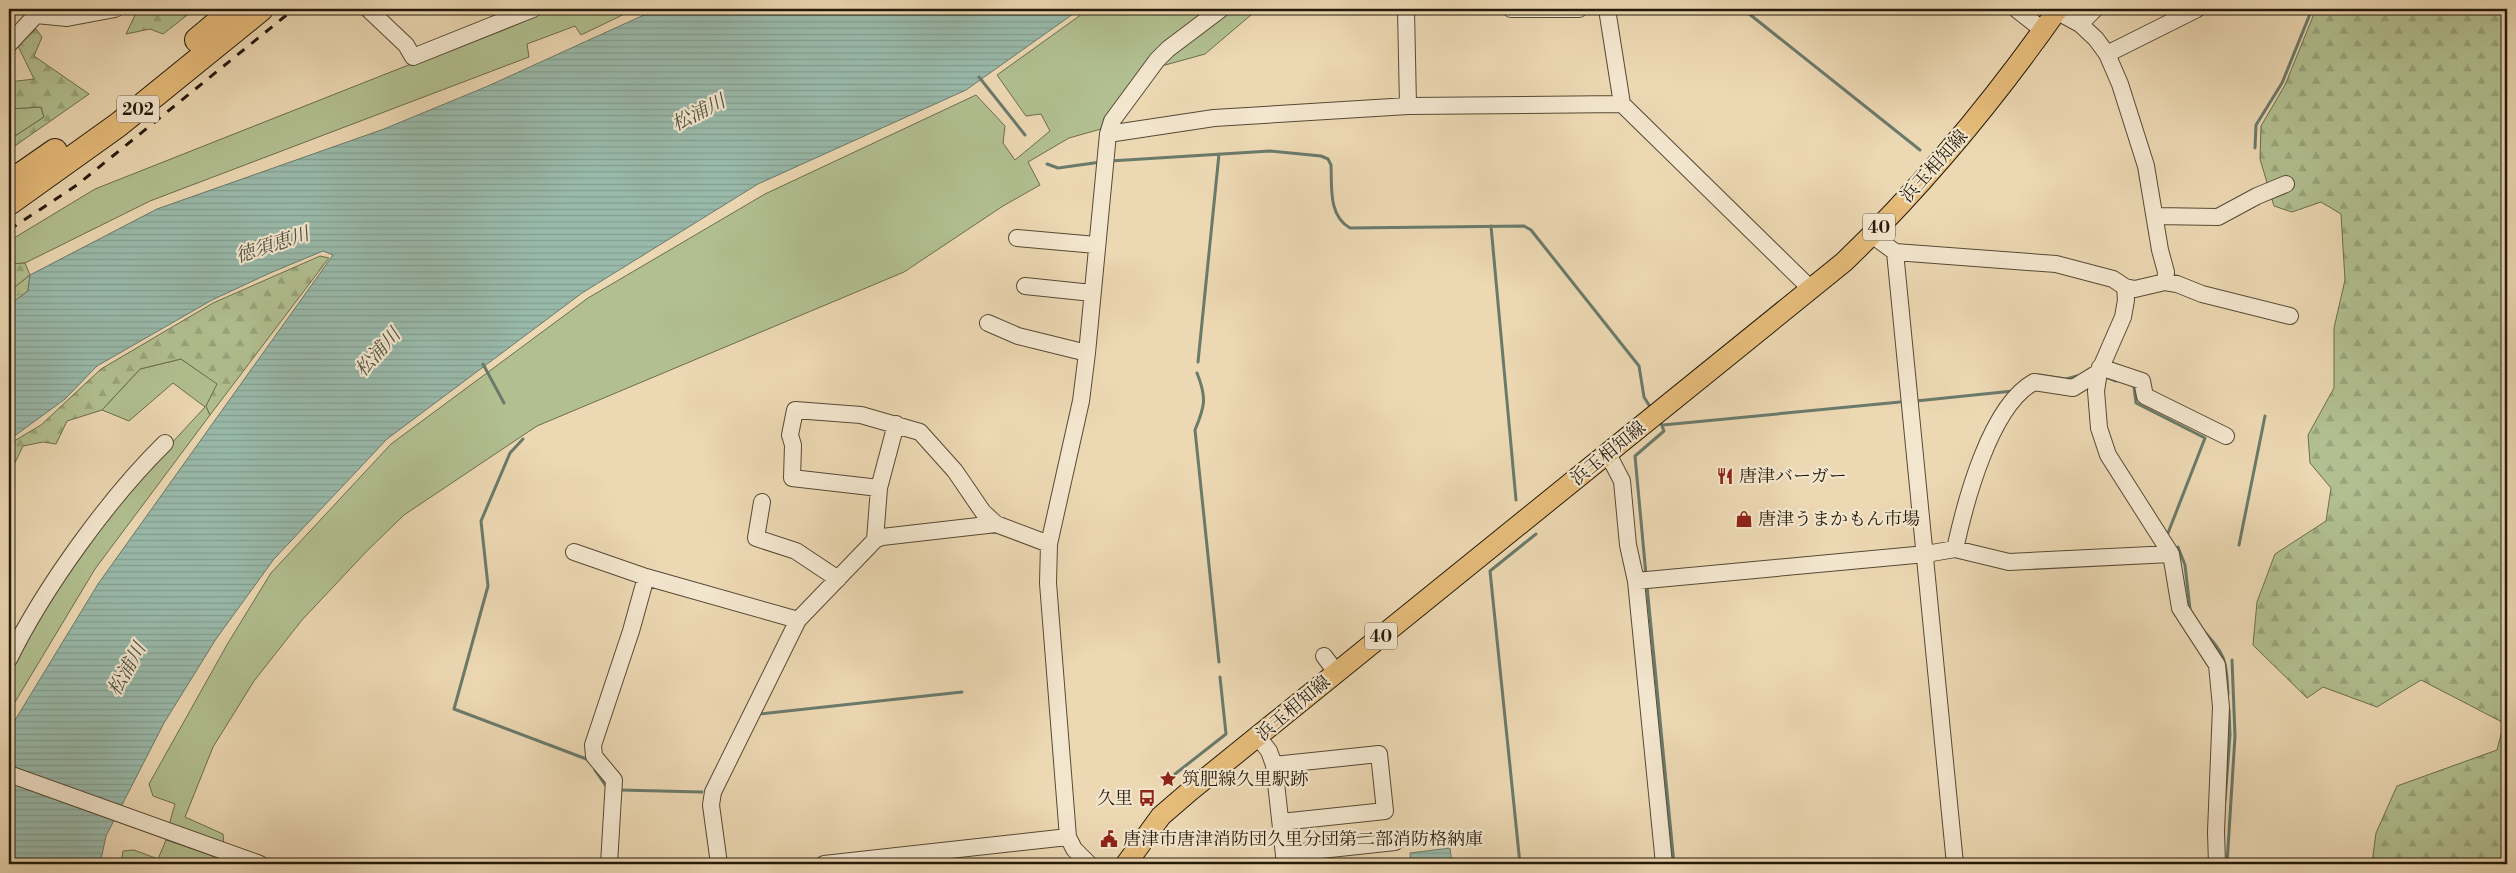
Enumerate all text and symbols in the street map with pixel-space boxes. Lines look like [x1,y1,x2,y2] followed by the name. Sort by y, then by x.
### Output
[668,88,731,137] water label: 松浦川
[117,96,159,122] road number: 202
[1896,125,1973,207] street label: 浜玉相知線
[1863,213,1895,240] road number: 40
[232,221,314,268] water label: 徳須恵川
[350,322,407,382] water label: 松浦川
[1566,416,1651,491] street label: 浜玉相知線
[1739,465,1847,488] place label: 唐津バーガー
[1715,466,1735,486] restaurant icon: 唐津バーガー
[1758,508,1920,531] place label: 唐津うまかもん市場
[1734,509,1754,529] shop icon: 唐津うまかもん市場
[1365,622,1397,650] road number: 40
[103,637,152,700] water label: 松浦川
[1251,671,1335,746] street label: 浜玉相知線
[1182,768,1308,791] place label: 筑肥線久里駅跡
[1158,769,1178,789] place icon: 筑肥線久里駅跡
[1097,787,1133,810] place label: 久里
[1137,788,1157,808] bus stop icon: 久里
[1123,828,1483,851] place label: 唐津市唐津消防団久里分団第二部消防格納庫
[1099,829,1119,849] public building icon: 唐津市唐津消防団久里分団第二部消防格納庫

